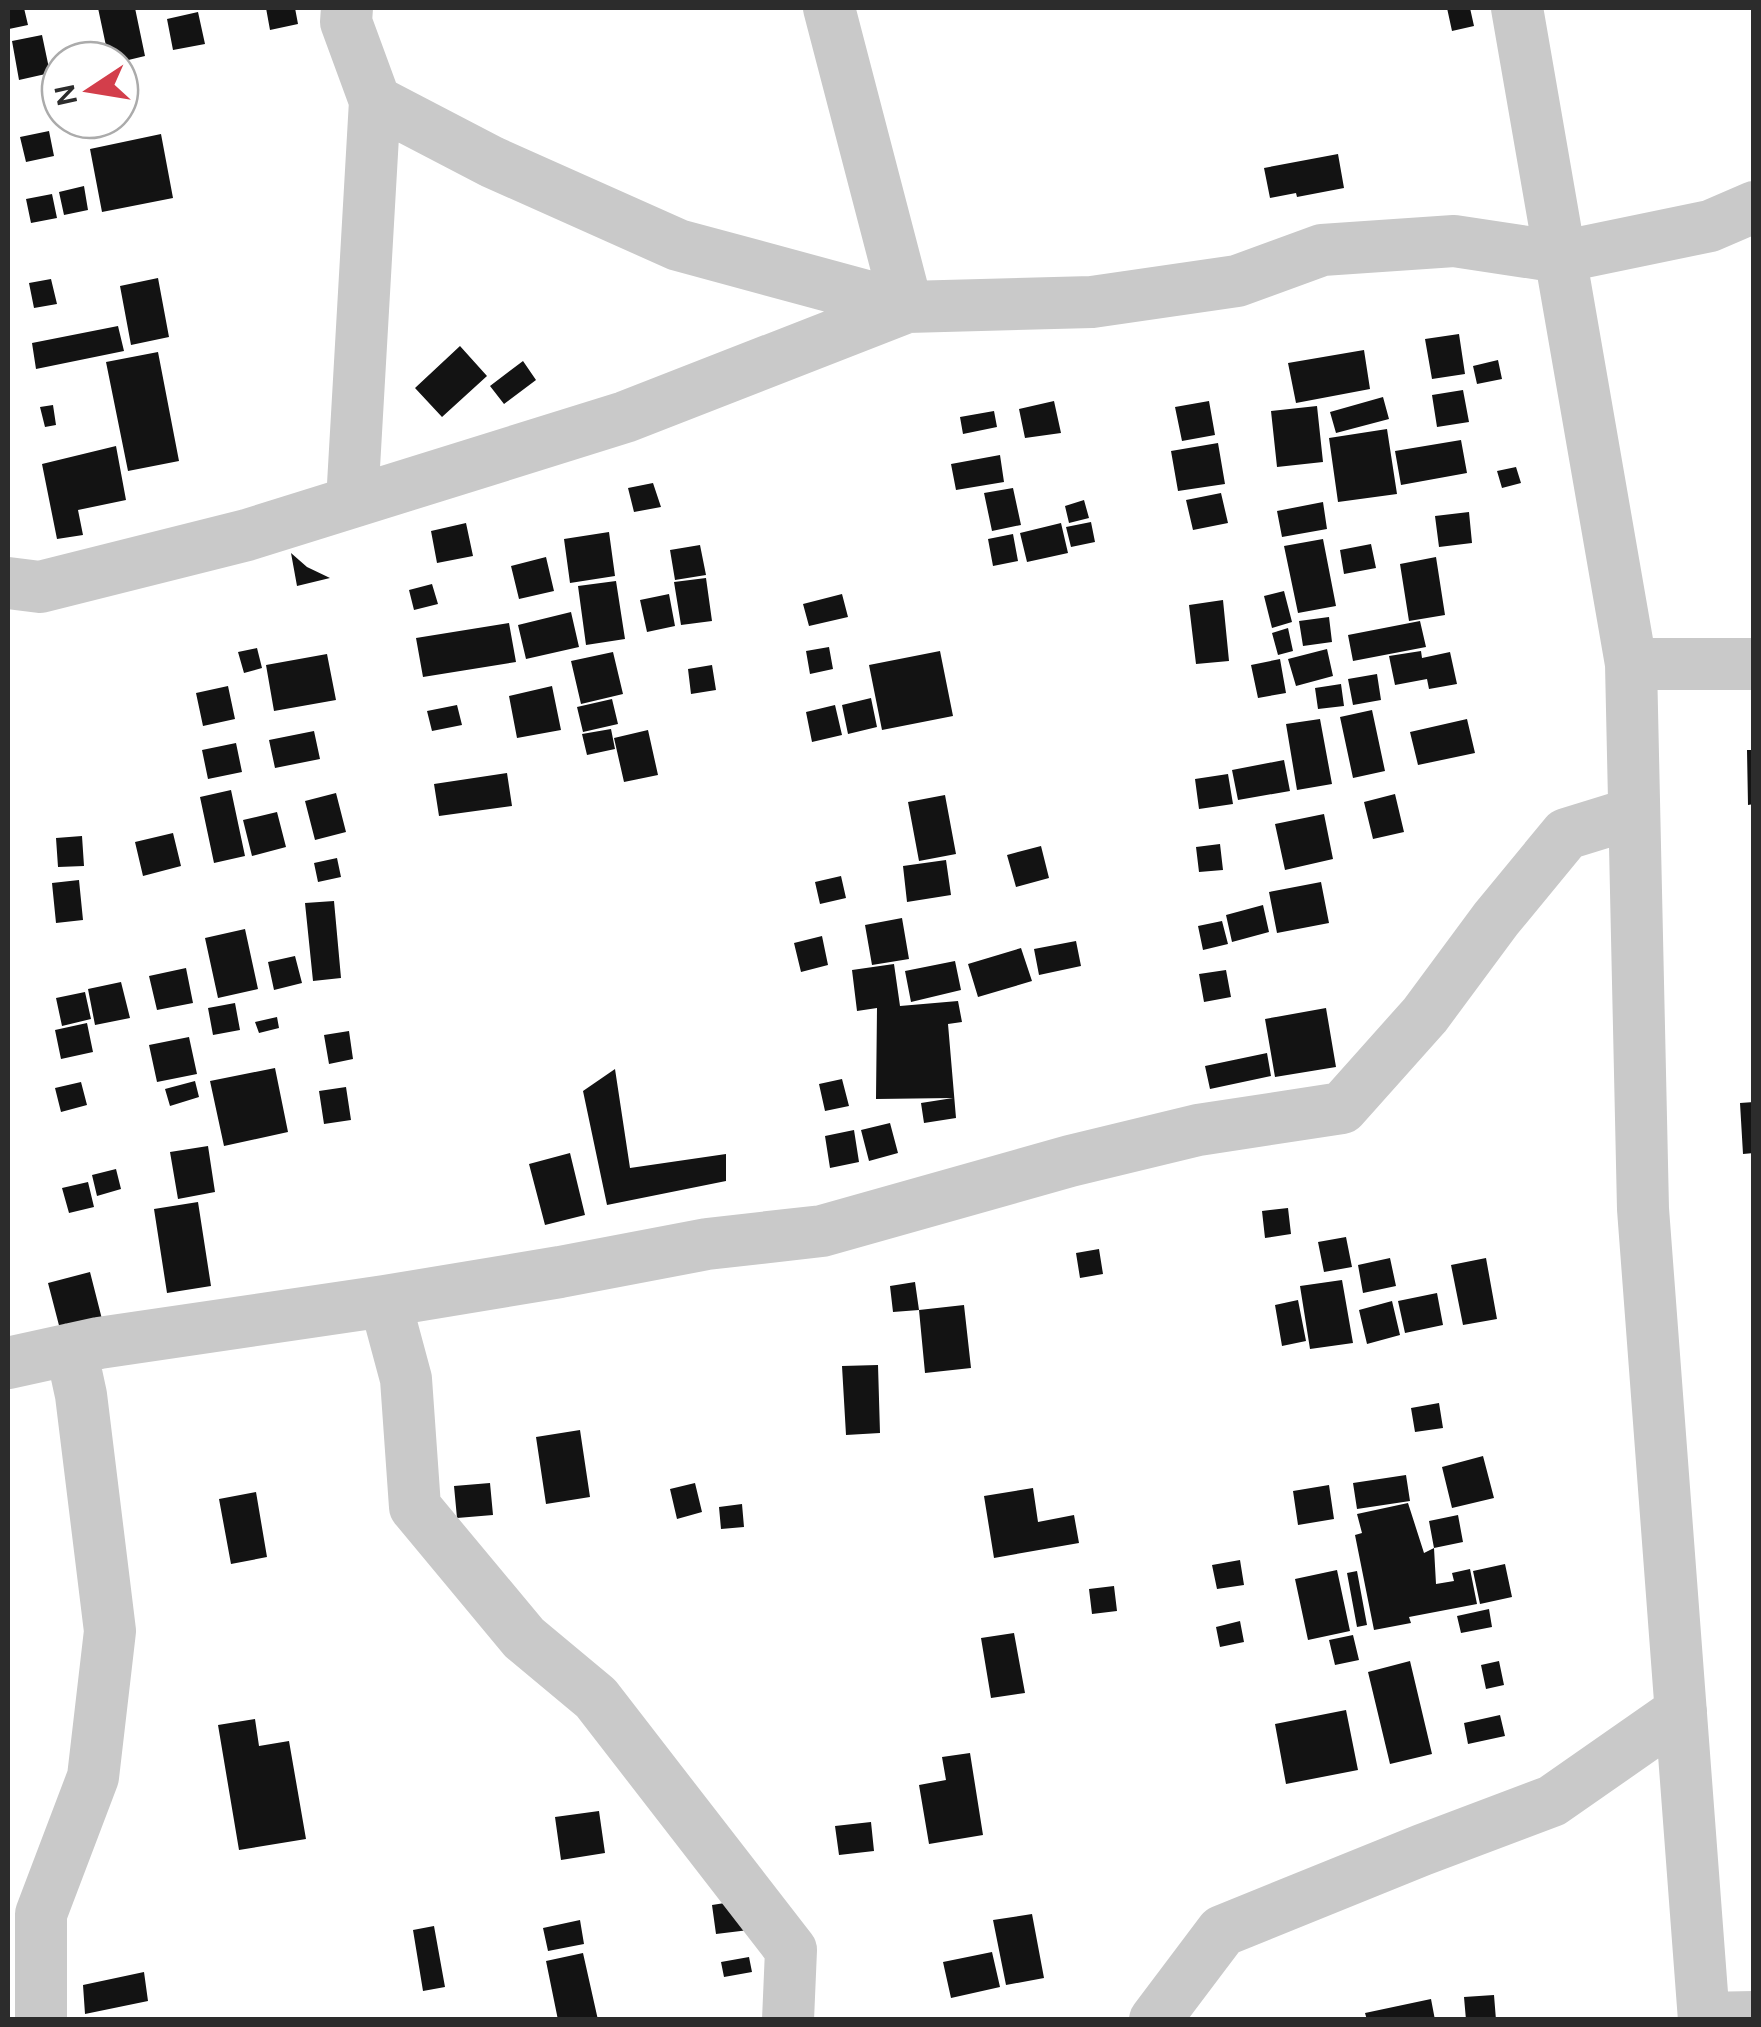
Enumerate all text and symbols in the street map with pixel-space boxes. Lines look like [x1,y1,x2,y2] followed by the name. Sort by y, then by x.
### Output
[40,40,140,140] north arrow
[46,81,86,109] text: N

